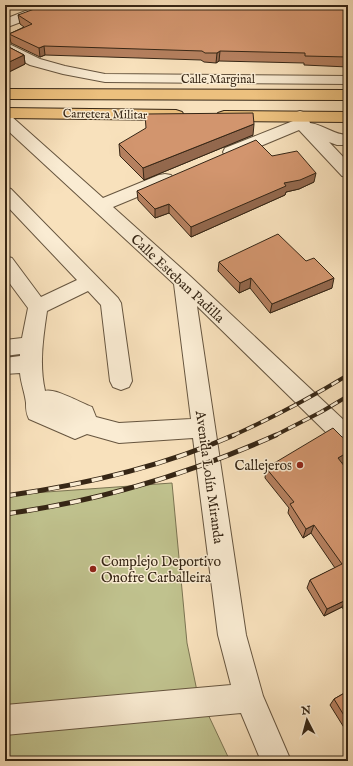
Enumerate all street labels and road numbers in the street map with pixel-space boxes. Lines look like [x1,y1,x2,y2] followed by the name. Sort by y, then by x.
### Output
[181,72,256,87] street label: Calle Marginal
[63,106,148,123] street label: Carretera Militar
[127,231,229,328] street label: Calle Esteban Padilla
[191,408,227,546] street label: Avenida Lolín Miranda

